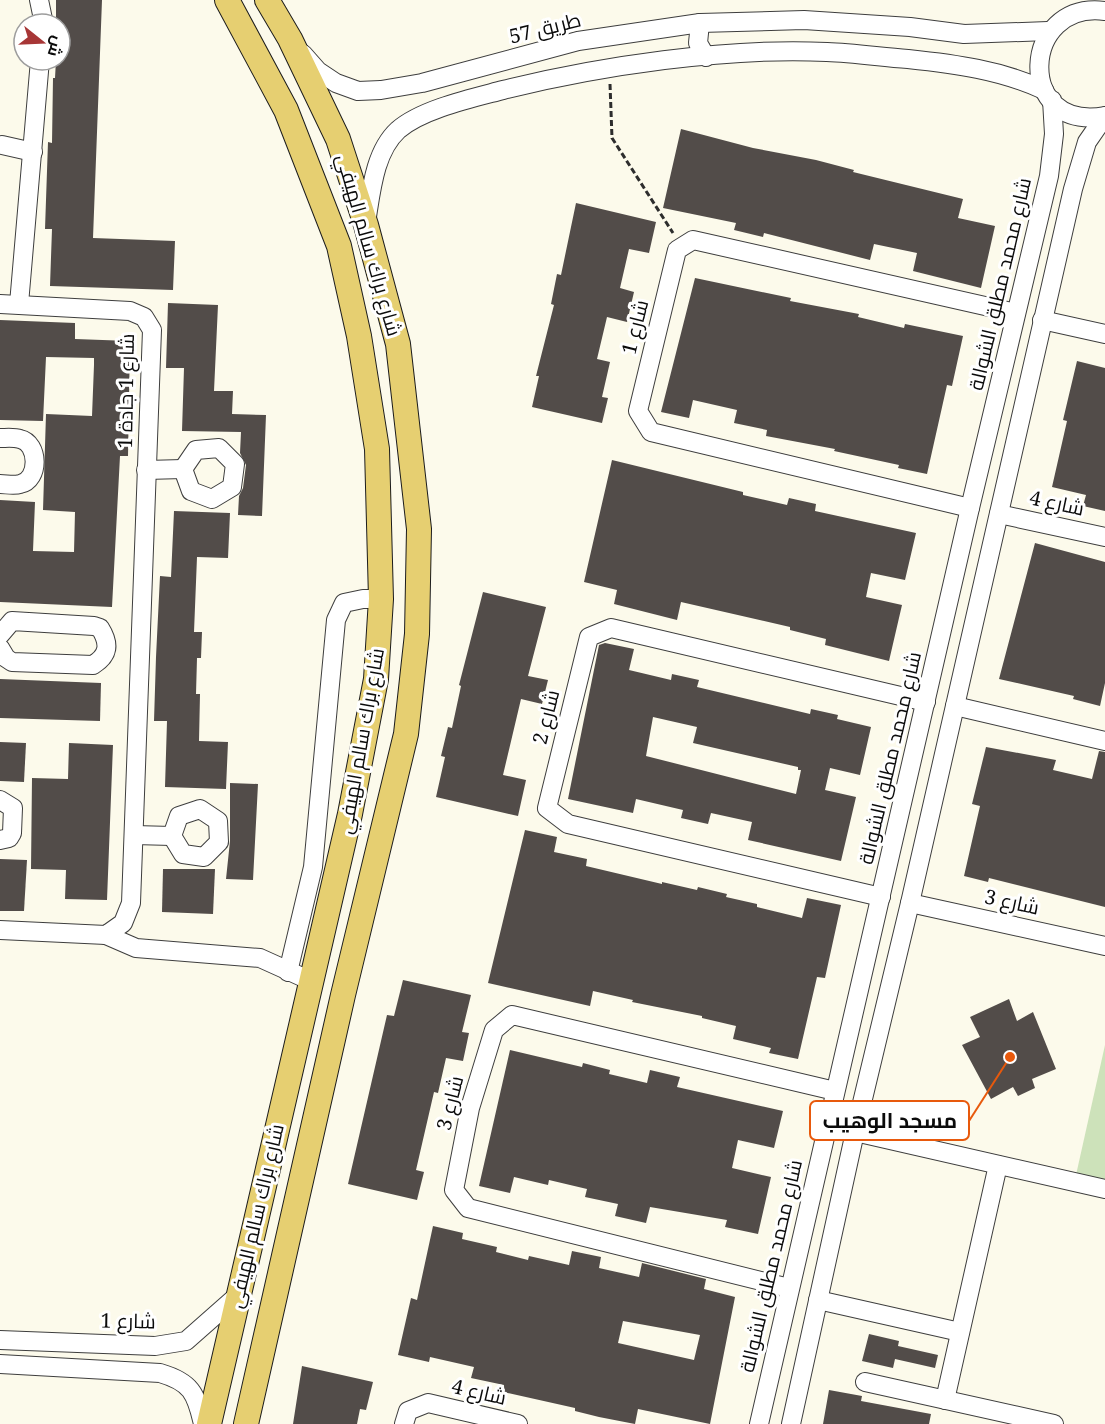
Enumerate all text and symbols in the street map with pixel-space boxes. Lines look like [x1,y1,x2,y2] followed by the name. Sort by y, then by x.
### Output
[506,6,584,49] street label: طريق 57
[12,12,72,72] north arrow
[43,33,70,60] text: ش
[328,151,408,340] street label: شارع براك سالم الهيفي
[962,175,1038,393] street label: شارع محمد مطلق الشوالة
[615,297,655,357] street label: شارع 1
[111,333,141,449] street label: شارع 1 جادة 1
[1027,484,1087,522] street label: شارع 4
[331,646,393,836] street label: شارع براك سالم الهيفي
[852,649,928,867] street label: شارع محمد مطلق الشوالة
[526,687,566,747] street label: شارع 2
[982,883,1042,921] street label: شارع 3
[430,1073,470,1133] street label: شارع 3
[810,1101,969,1140] callout: مسجد الوهيب
[823,1106,957,1134] text: مسجد الوهيب
[221,1121,293,1311] street label: شارع براك سالم الهيفي
[733,1157,809,1375] street label: شارع محمد مطلق الشوالة
[100,1307,156,1335] street label: شارع 1
[449,1372,509,1412] street label: شارع 4

